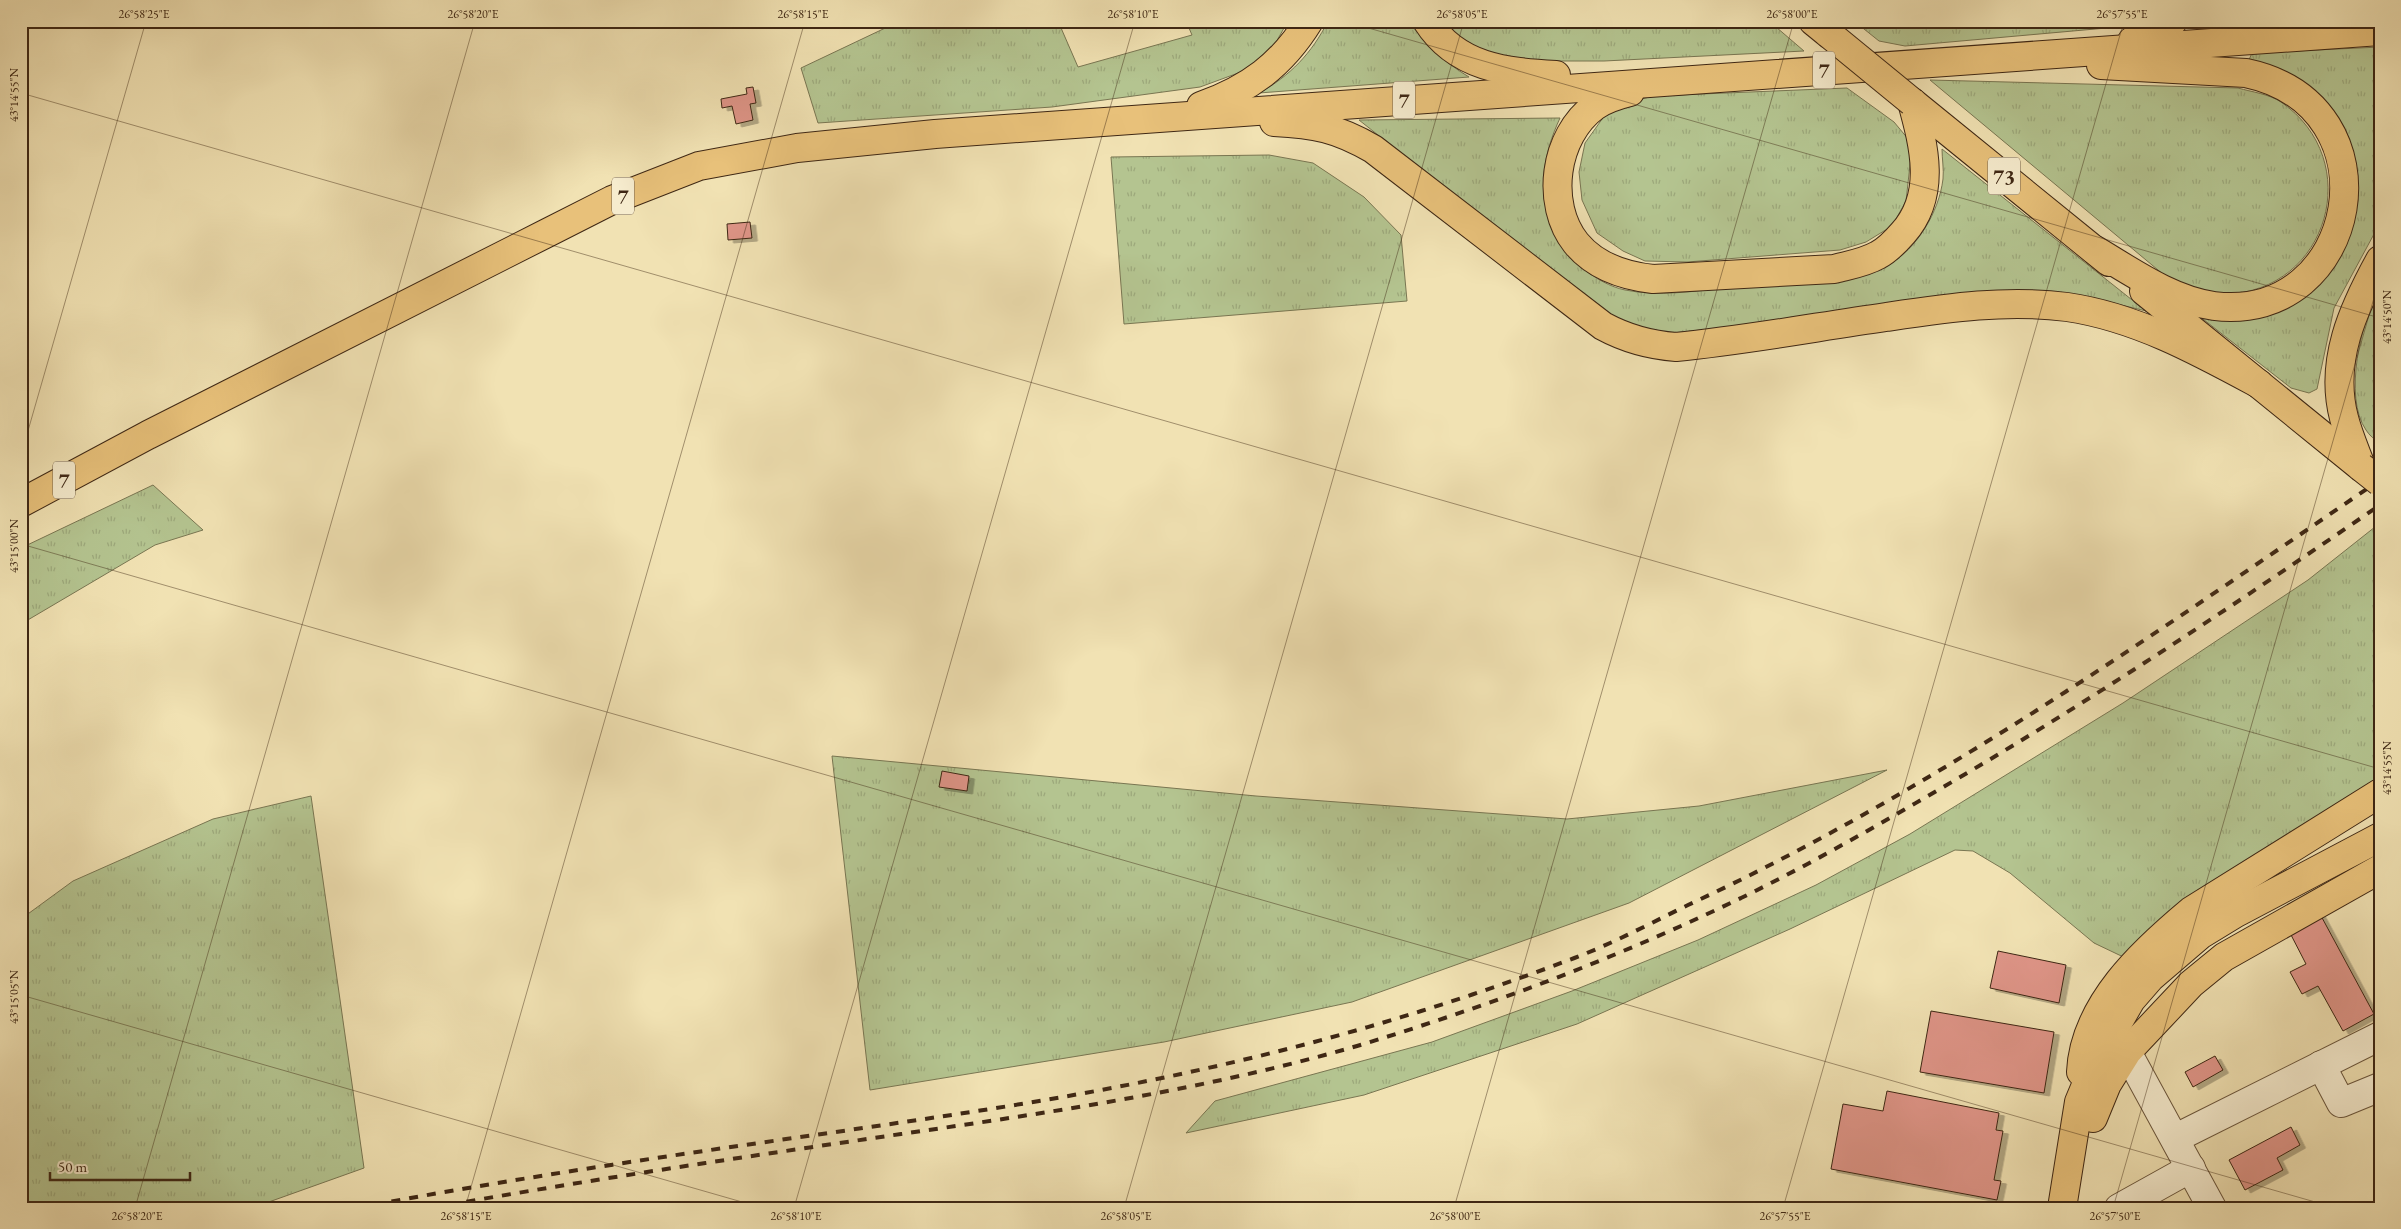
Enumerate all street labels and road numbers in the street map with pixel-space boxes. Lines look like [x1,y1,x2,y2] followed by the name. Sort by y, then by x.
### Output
[1813,52,1835,88] road number: 7
[1393,82,1415,118] road number: 7
[1988,158,2020,195] road number: 73
[612,178,634,215] road number: 7
[53,462,75,498] road number: 7

